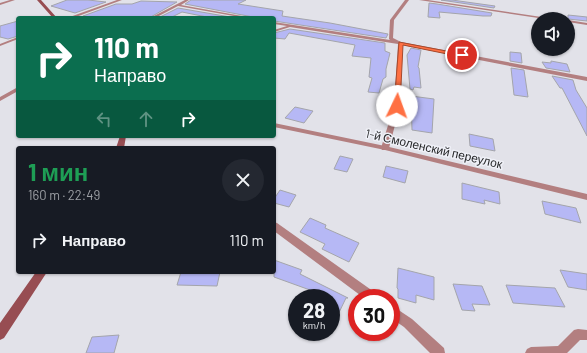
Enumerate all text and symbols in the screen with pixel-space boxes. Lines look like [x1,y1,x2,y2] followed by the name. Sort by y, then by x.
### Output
[531,12,575,56] map controls
[531,12,575,56] button: sound
[94,30,159,64] text: 110 m
[28,32,80,84] icon: right
[445,38,479,72] pin
[451,44,473,66] icon: arrive
[94,64,166,86] text: Направо
[376,85,418,127] position arrow
[93,108,115,130] icon: left
[135,108,157,130] icon: ahead
[177,108,199,130] icon: right
[364,125,504,172] street label: 1-й Смоленский переулок
[28,157,88,186] text: 1 мин
[222,159,264,201] button: close
[28,187,100,203] text: 160 m · 22:49
[28,229,50,251] icon: right
[62,231,126,249] text: Направо
[230,231,264,249] text: 110 m
[348,289,400,341] speed limit sign: 30
[303,298,325,322] text: 28
[303,319,325,331] text: km/h

